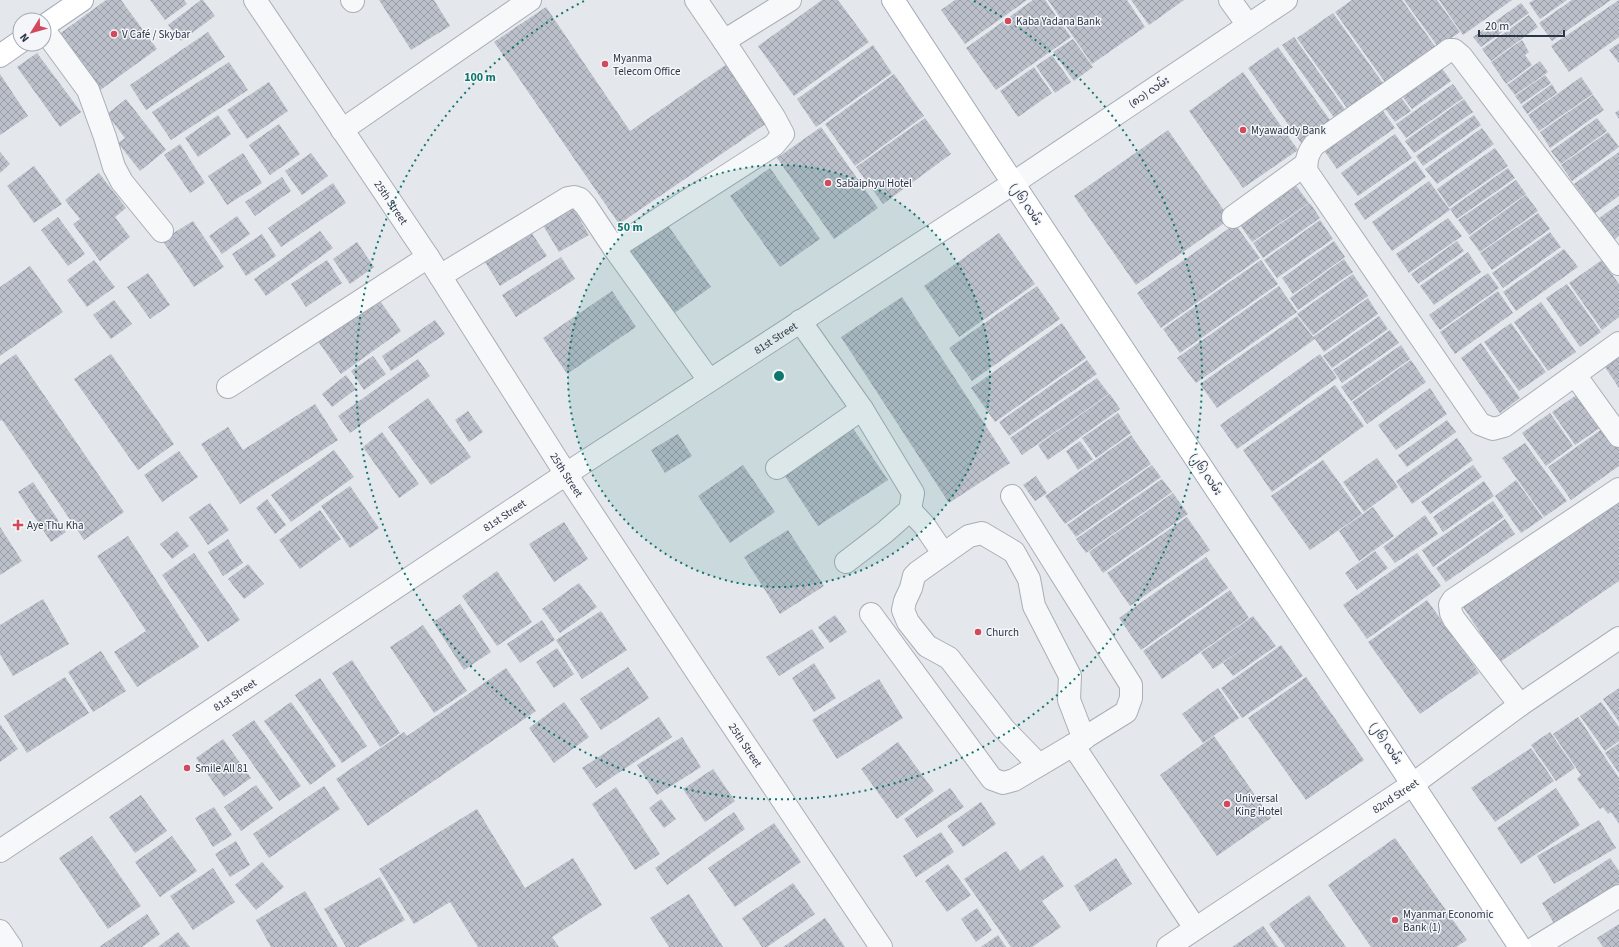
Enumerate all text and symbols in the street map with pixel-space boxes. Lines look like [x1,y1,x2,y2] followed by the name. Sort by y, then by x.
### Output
[12,12,52,52] north arrow
[1479,12,1564,38] scale bar
[1016,14,1101,29] place label: Kaba Yadana Bank
[1003,16,1013,26] marker: Kaba Yadana Bank
[1485,18,1509,35] text: 20 m
[122,27,190,42] place label: V Café / Skybar
[109,29,119,39] marker: V Café / Skybar
[16,30,33,45] text: N
[613,51,681,79] place label: Myanma Telecom Office
[600,59,610,69] marker: Myanma Telecom Office
[464,69,496,86] text: 100 m
[1126,73,1173,111] street label: (၈၁) လမ်း
[1251,123,1326,138] place label: Myawaddy Bank
[1238,125,1248,135] marker: Myawaddy Bank
[836,176,912,191] place label: Sabaiphyu Hotel
[371,177,412,228] street label: 25th Street
[823,178,833,188] marker: Sabaiphyu Hotel
[1006,180,1046,229] street label: (၂၆) လမ်း
[617,219,643,236] text: 50 m
[751,318,800,357] street label: 81st Street
[772,369,786,383] centre of rings
[547,450,587,500] street label: 25th Street
[1186,450,1226,499] street label: (၂၆) လမ်း
[480,495,529,535] street label: 81st Street
[27,518,84,533] place label: Aye Thu Kha
[12,519,24,531] marker: Aye Thu Kha
[986,625,1019,640] place label: Church
[973,627,983,637] marker: Church
[210,675,259,714] street label: 81st Street
[1366,719,1406,768] street label: (၂၆) လမ်း
[725,720,766,770] street label: 25th Street
[195,761,248,776] place label: Smile All 81
[182,763,192,773] marker: Smile All 81
[1369,775,1422,817] street label: 82nd Street
[1235,791,1283,819] place label: Universal King Hotel
[1222,799,1232,809] marker: Universal King Hotel
[1403,907,1493,935] place label: Myanmar Economic Bank (1)
[1390,915,1400,925] marker: Myanmar Economic Bank (1)

